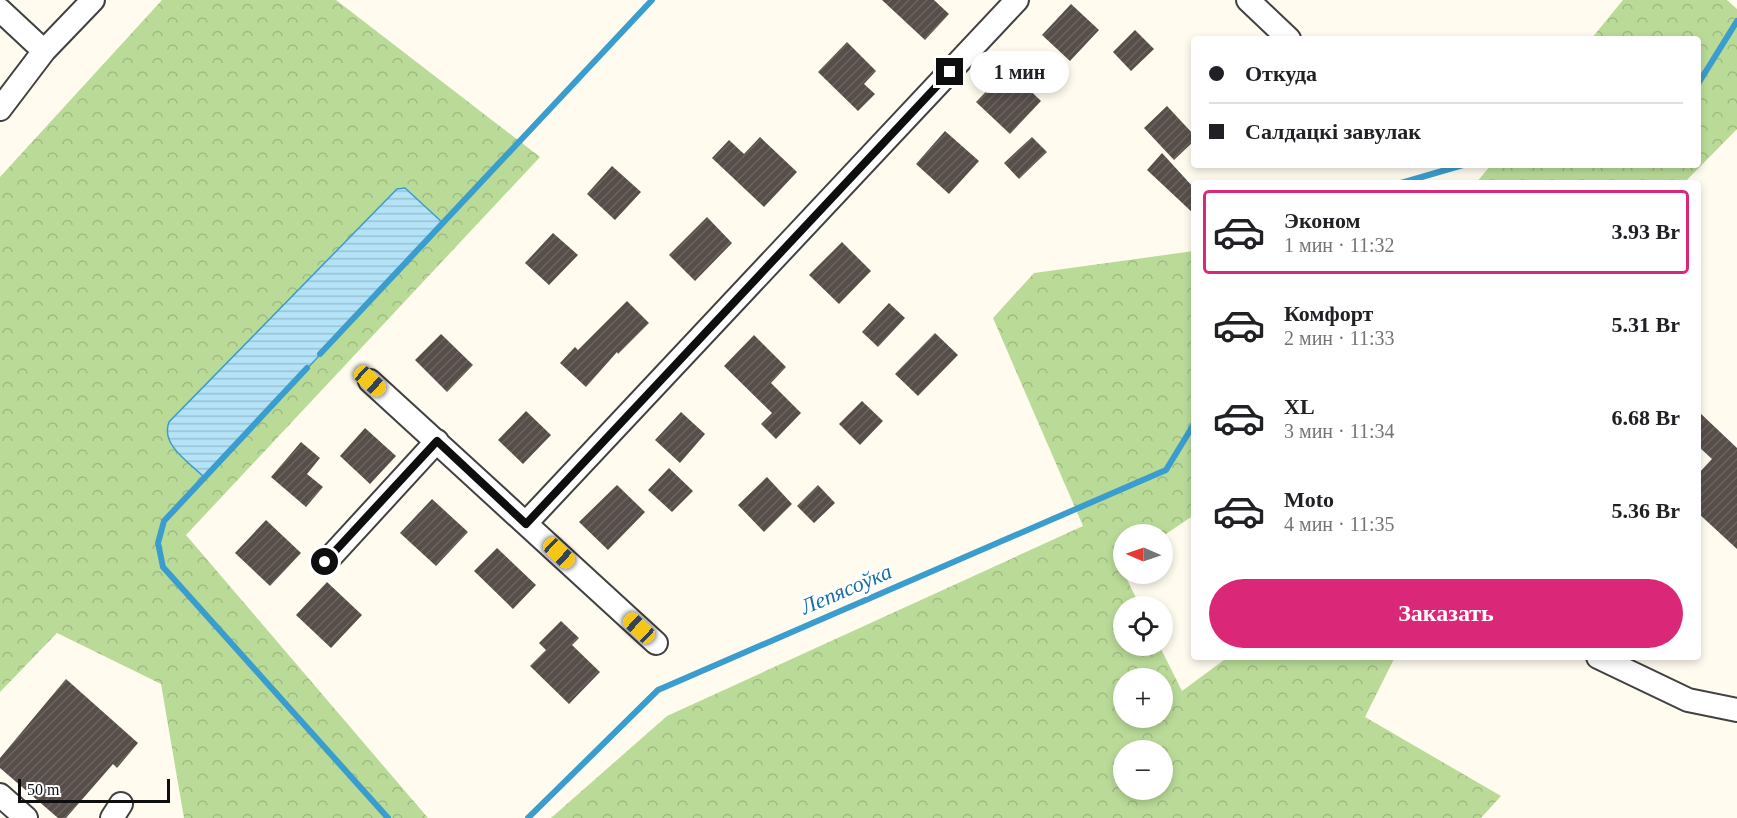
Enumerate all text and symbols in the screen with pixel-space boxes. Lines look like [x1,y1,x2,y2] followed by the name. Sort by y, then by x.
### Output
[971,51,1070,93] callout: 1 мин
[936,58,963,85] route end
[994,61,1045,83] text: 1 мин
[1245,61,1317,86] text: Откуда
[1245,119,1421,144] text: Салдацкі завулак
[1212,205,1266,259] icon: car
[1284,208,1361,233] text: Эконом
[1612,219,1680,244] text: 3.93 Br
[1284,234,1395,256] text: 1 мин · 11:32
[1212,298,1266,352] icon: car
[1284,301,1373,326] text: Комфорт
[1612,312,1680,337] text: 5.31 Br
[1284,327,1395,349] text: 2 мин · 11:33
[351,362,389,400] car
[1212,391,1266,445] icon: car
[1284,394,1315,419] text: XL
[1612,405,1680,430] text: 6.68 Br
[1284,420,1395,442] text: 3 мин · 11:34
[1212,484,1266,538] icon: car
[1284,487,1334,512] text: Moto
[1612,498,1680,523] text: 5.36 Br
[1284,513,1395,535] text: 4 мин · 11:35
[1113,524,1173,584] north arrow
[1113,524,1173,800] map controls
[540,534,578,572] car
[311,548,338,575] route start
[796,559,895,620] water label: Лепясоўка
[1209,579,1683,648] button: Заказать
[1113,596,1173,656] button: locate
[620,609,658,647] car
[1113,668,1173,728] button: +
[1113,740,1173,800] button: −
[18,776,170,804] scale bar
[27,781,59,798] text: 50 m

